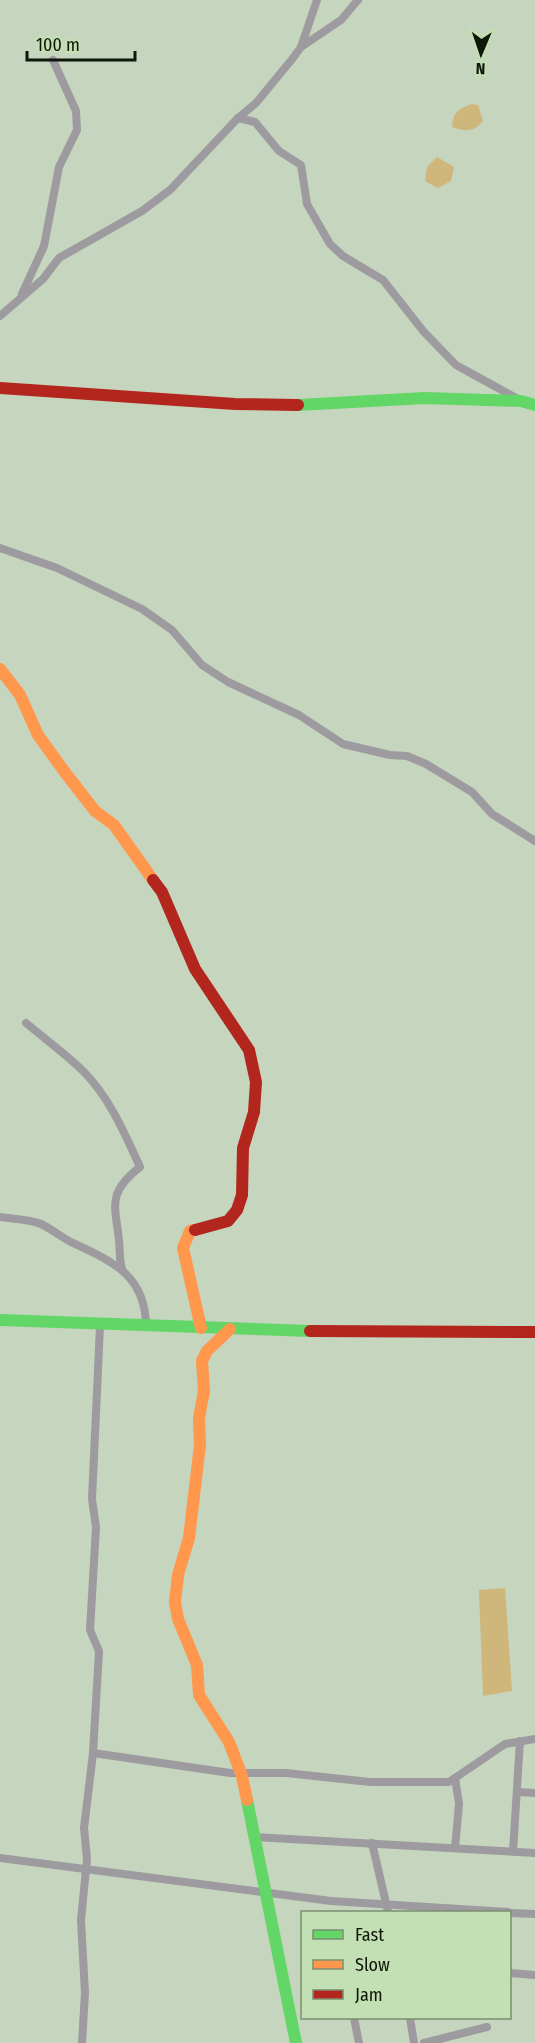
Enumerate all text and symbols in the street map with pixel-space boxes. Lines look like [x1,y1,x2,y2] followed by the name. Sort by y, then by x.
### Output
[27,24,135,62] scale bar
[451,24,511,84] north arrow
[36,34,80,56] text: 100 m
[475,59,486,78] text: N
[301,1911,511,2019] legend
[355,1924,384,1946] text: Fast
[355,1954,390,1976] text: Slow
[355,1984,383,2006] text: Jam

